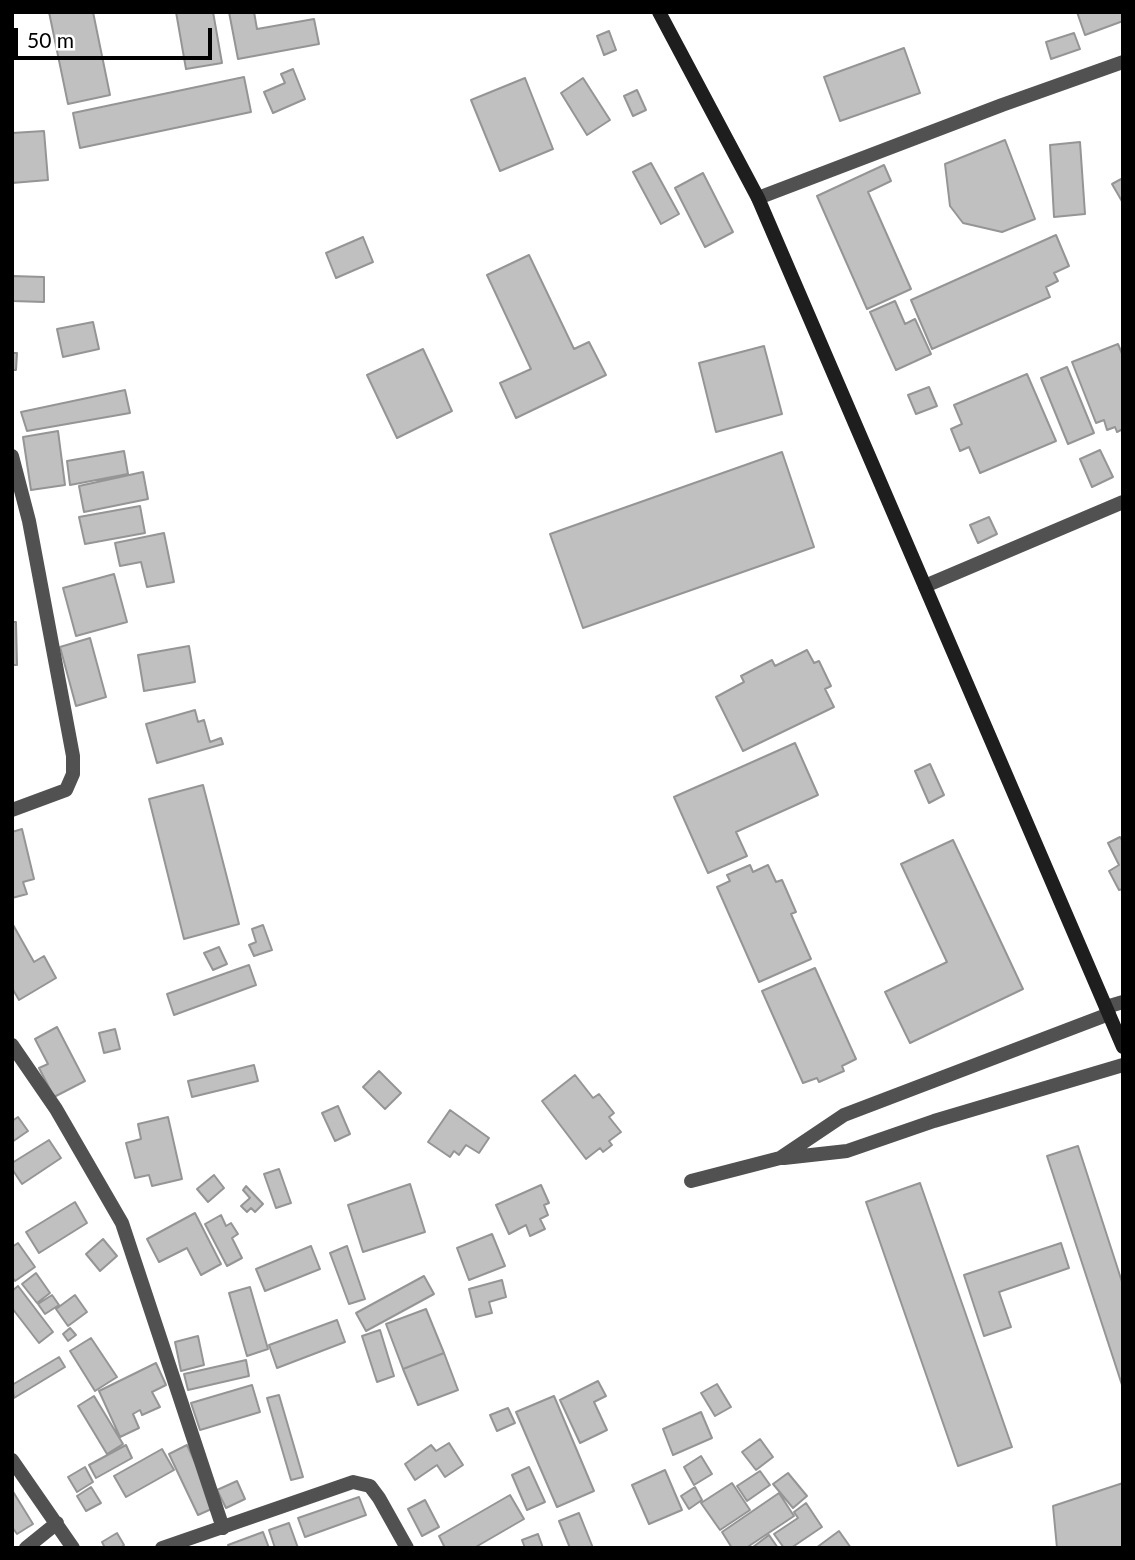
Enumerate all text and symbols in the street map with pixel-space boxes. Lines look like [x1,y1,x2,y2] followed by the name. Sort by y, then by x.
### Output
[18,14,215,58] scale bar
[27,27,74,52] text: 50 m

